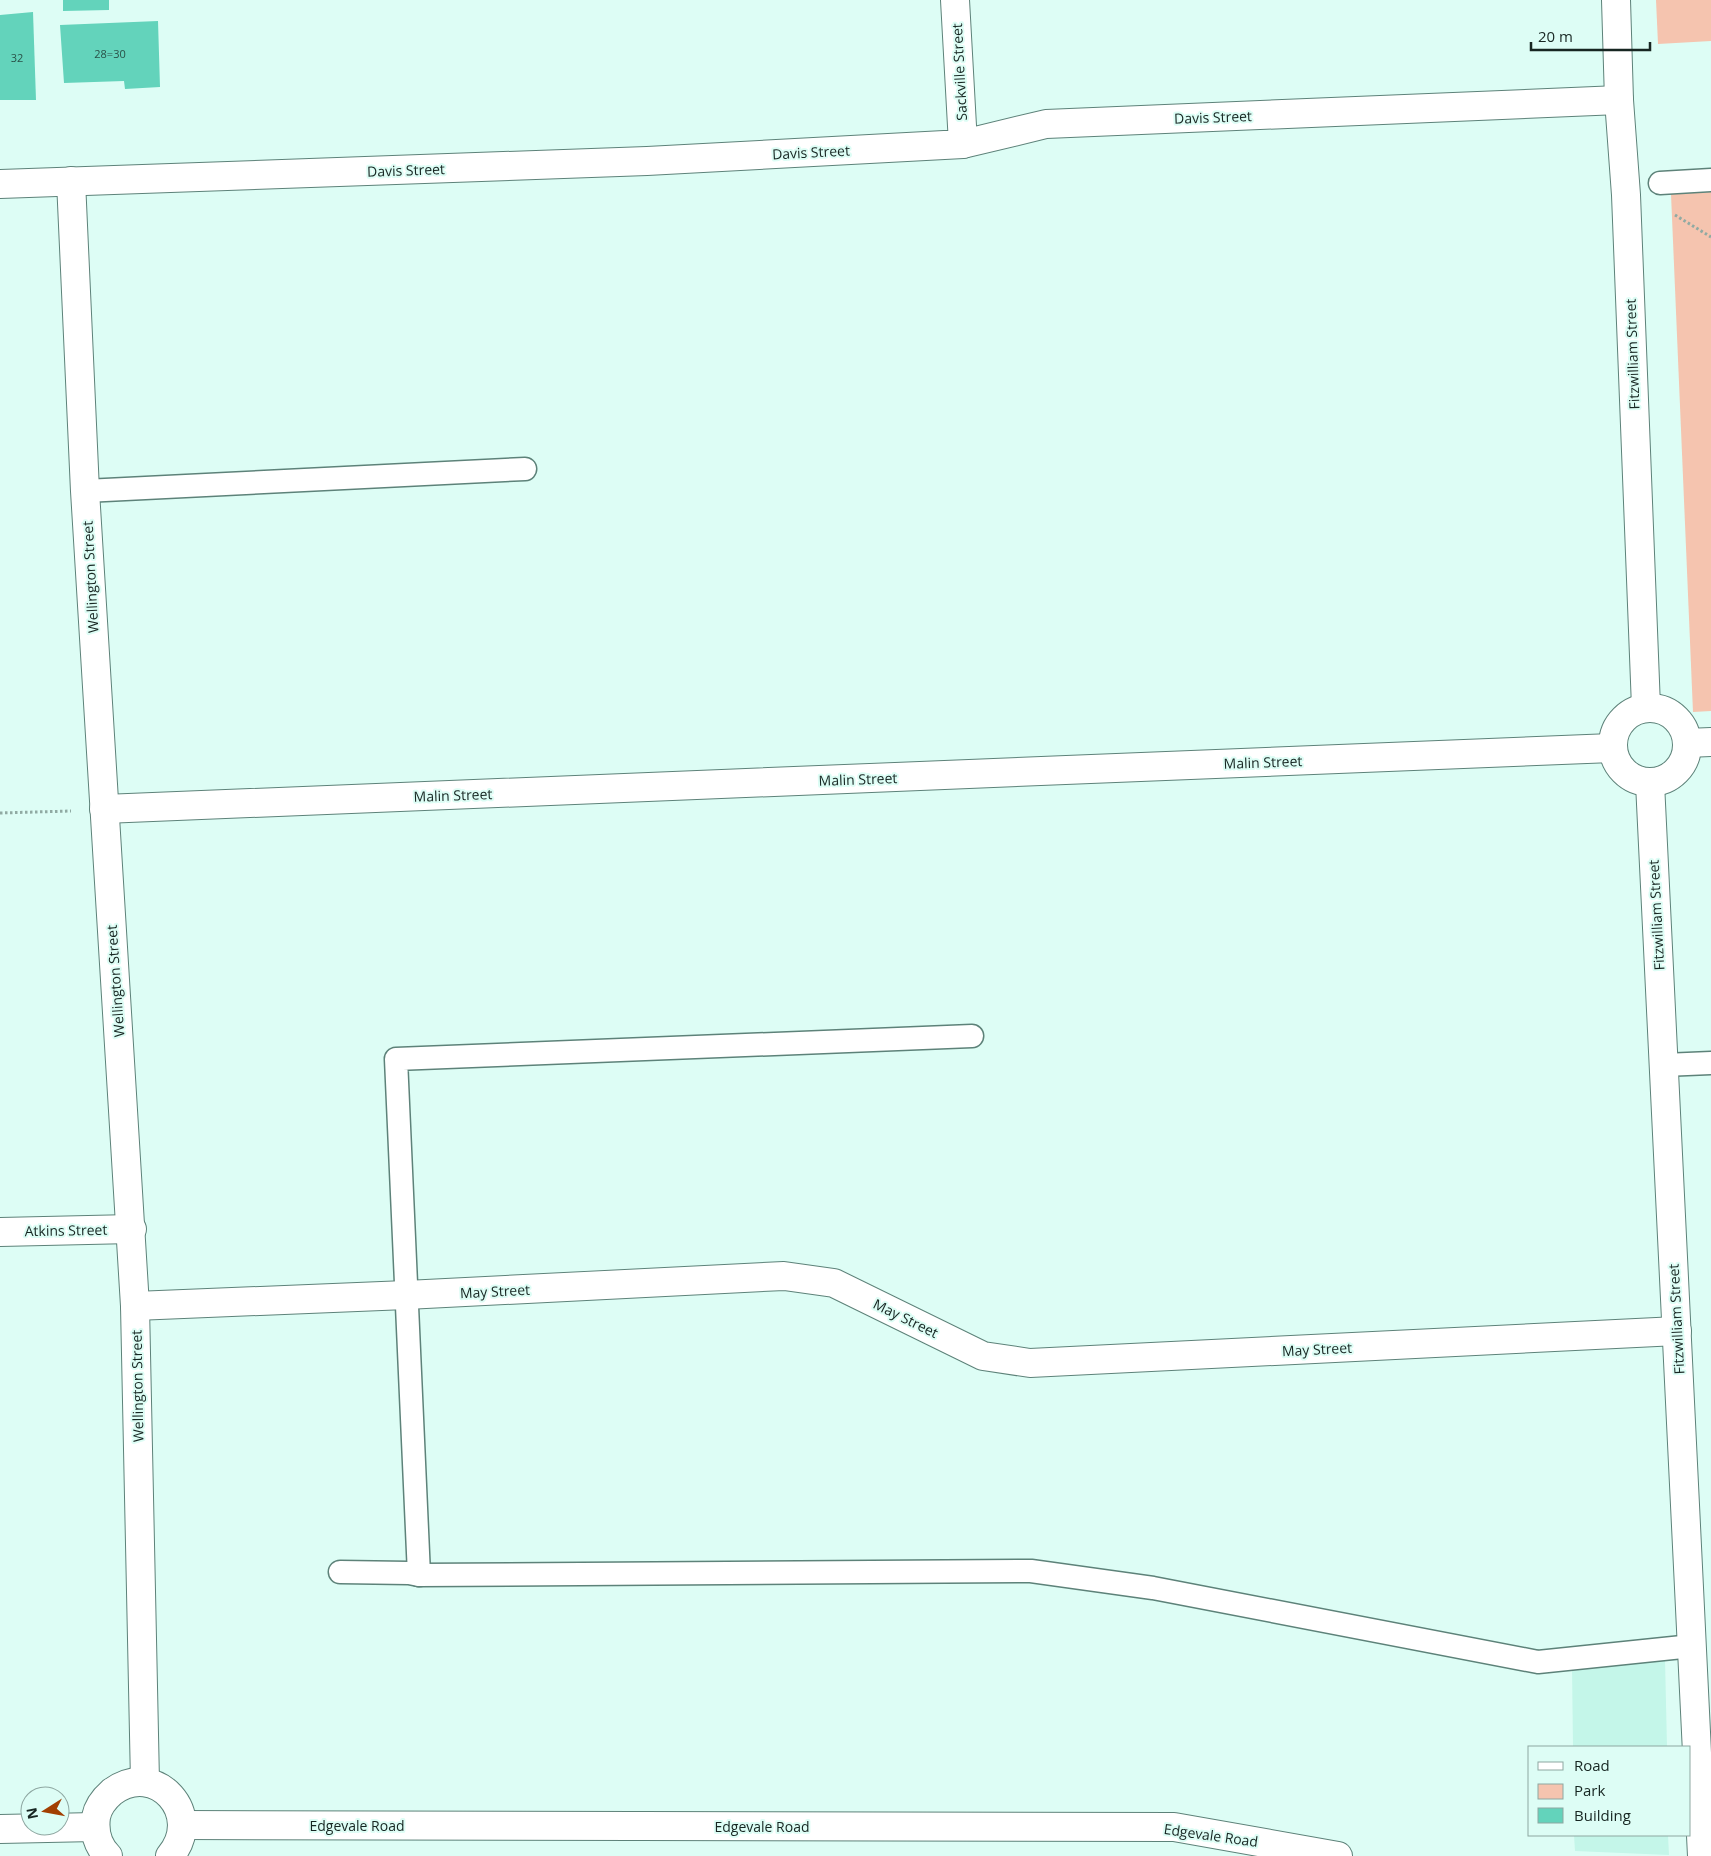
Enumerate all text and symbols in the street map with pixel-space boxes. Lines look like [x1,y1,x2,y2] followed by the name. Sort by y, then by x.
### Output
[1531,20,1650,52] scale bar
[947,23,971,121] street label: Sackville Street
[1538,26,1573,46] text: 20 m
[94,46,126,61] house number: 28=30
[11,50,23,65] house number: 32
[1174,106,1252,128] street label: Davis Street
[772,140,850,164] street label: Davis Street
[367,159,445,181] street label: Davis Street
[1621,298,1643,410] street label: Fitzwilliam Street
[78,520,102,634] street label: Wellington Street
[1223,751,1303,773] street label: Malin Street
[818,768,898,790] street label: Malin Street
[413,784,493,806] street label: Malin Street
[1644,859,1668,971] street label: Fitzwilliam Street
[102,924,128,1038] street label: Wellington Street
[24,1220,108,1240] street label: Atkins Street
[1664,1263,1688,1375] street label: Fitzwilliam Street
[459,1280,531,1302] street label: May Street
[870,1294,942,1342] street label: May Street
[127,1330,147,1442] street label: Wellington Street
[1281,1338,1353,1360] street label: May Street
[1528,1746,1691,1836] legend
[1574,1755,1610,1775] text: Road
[1574,1780,1605,1800] text: Park
[20,1786,70,1836] north arrow
[1574,1805,1631,1825] text: Building
[21,1806,42,1821] text: N
[309,1816,405,1835] street label: Edgevale Road
[714,1817,810,1836] street label: Edgevale Road
[1163,1819,1259,1851] street label: Edgevale Road

